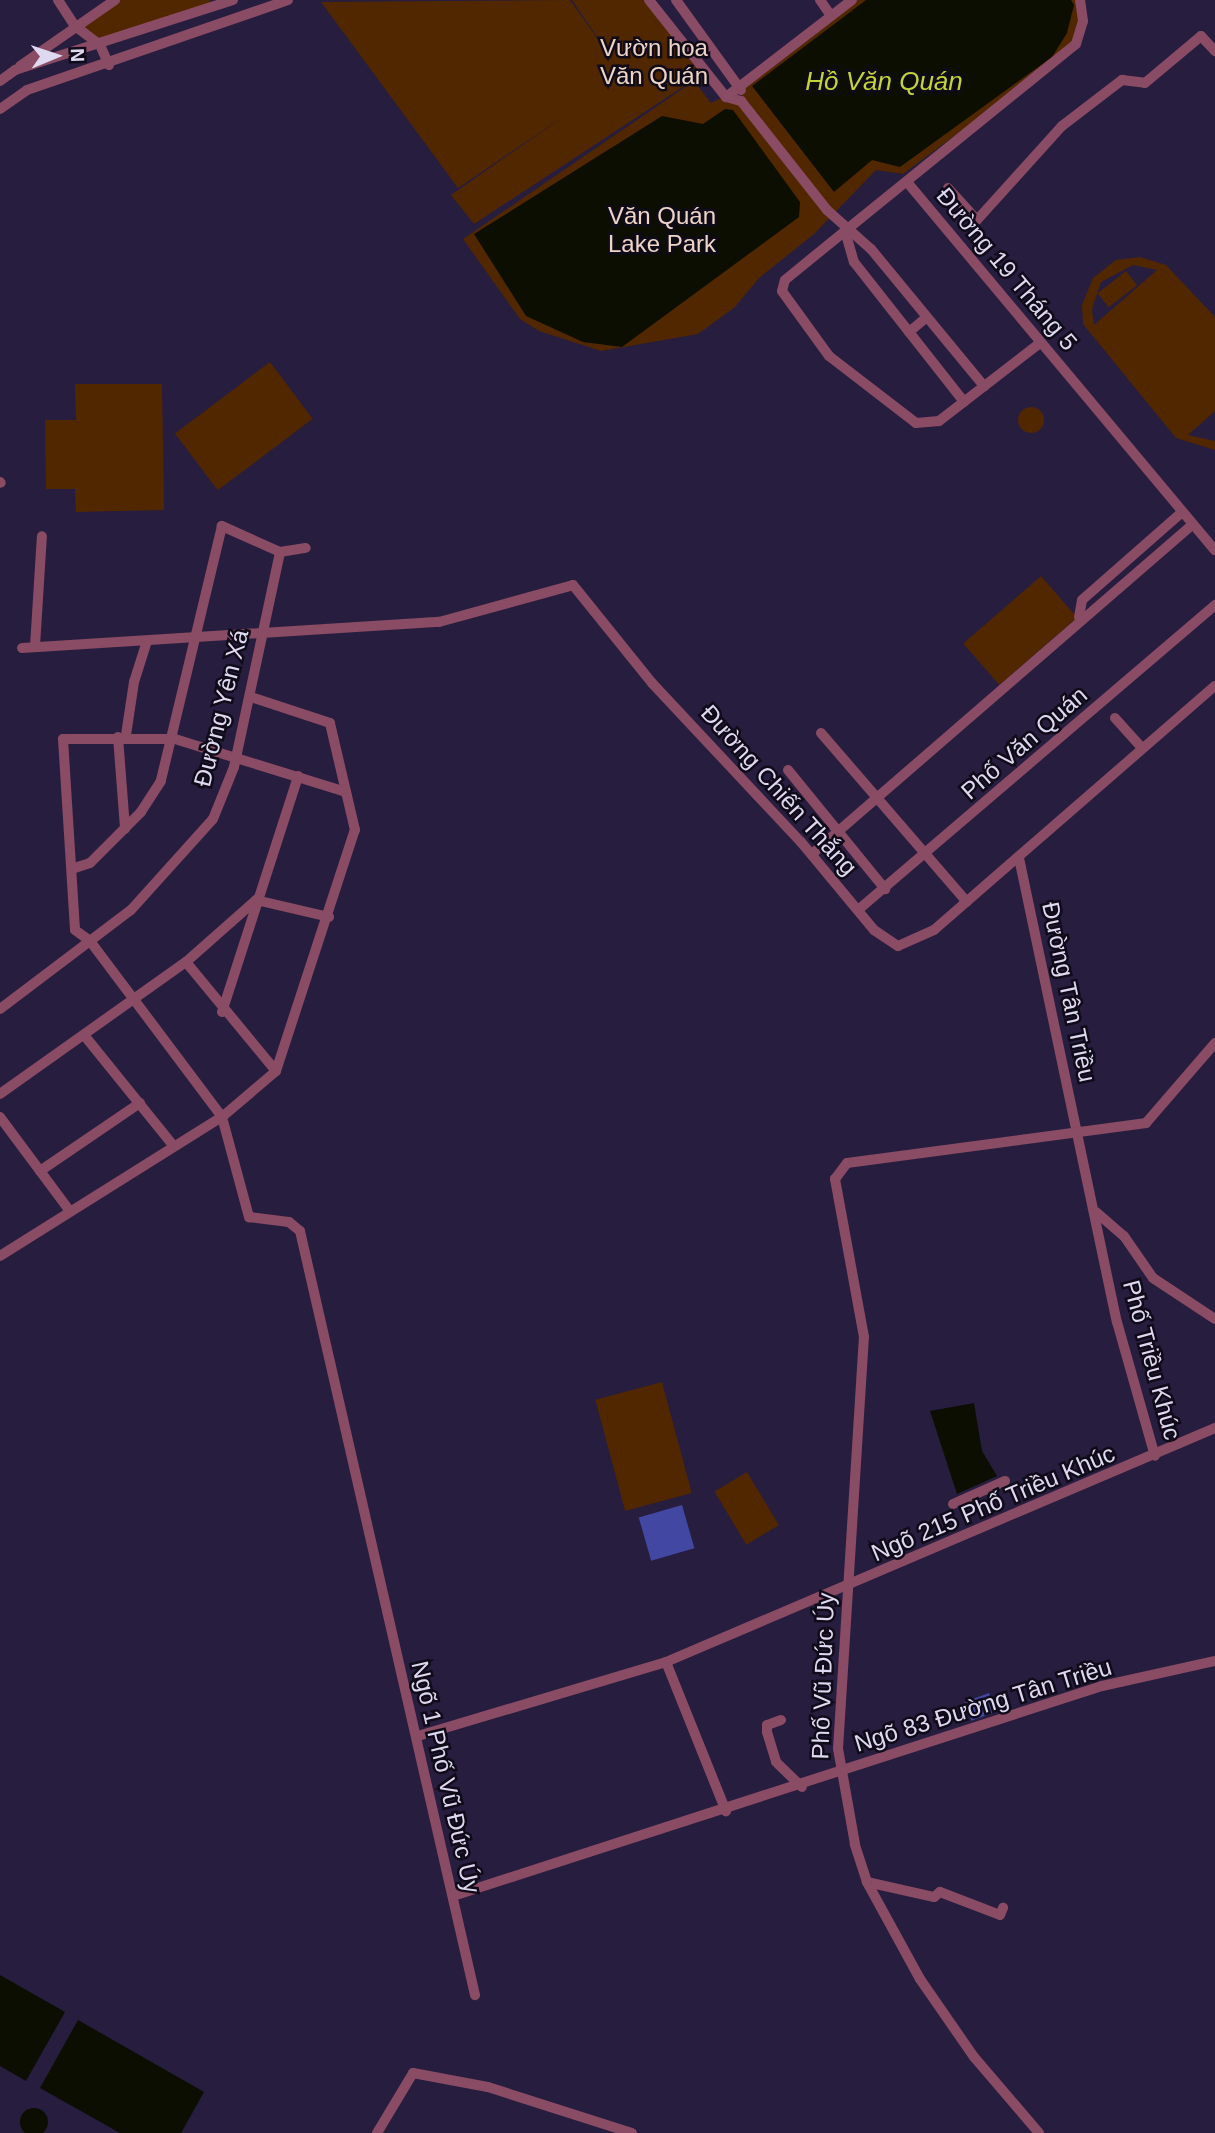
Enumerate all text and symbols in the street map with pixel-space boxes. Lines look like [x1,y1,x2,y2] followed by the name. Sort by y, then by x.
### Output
[21,21,91,91] north arrow
[600,34,708,90] park label: Vườn hoa Văn Quán
[67,48,88,62] text: N
[805,66,963,98] water label: Hồ Văn Quán
[930,182,1084,356] street label: Đường 19 Tháng 5
[608,202,716,258] park label: Văn Quán Lake Park
[188,626,254,790] street label: Đường Yên Xá
[955,680,1093,806] street label: Phố Văn Quán
[695,699,863,881] street label: Đường Chiến Thắng
[1036,899,1102,1085] street label: Đường Tân Triều
[1117,1277,1187,1443] street label: Phố Triều Khúc
[867,1439,1119,1567] street label: Ngõ 215 Phố Triều Khúc
[806,1592,840,1760] street label: Phố Vũ Đức Úy
[850,1652,1116,1758] street label: Ngõ 83 Đường Tân Triều
[405,1658,487,1896] street label: Ngõ 1 Phố Vũ Đức Úy

